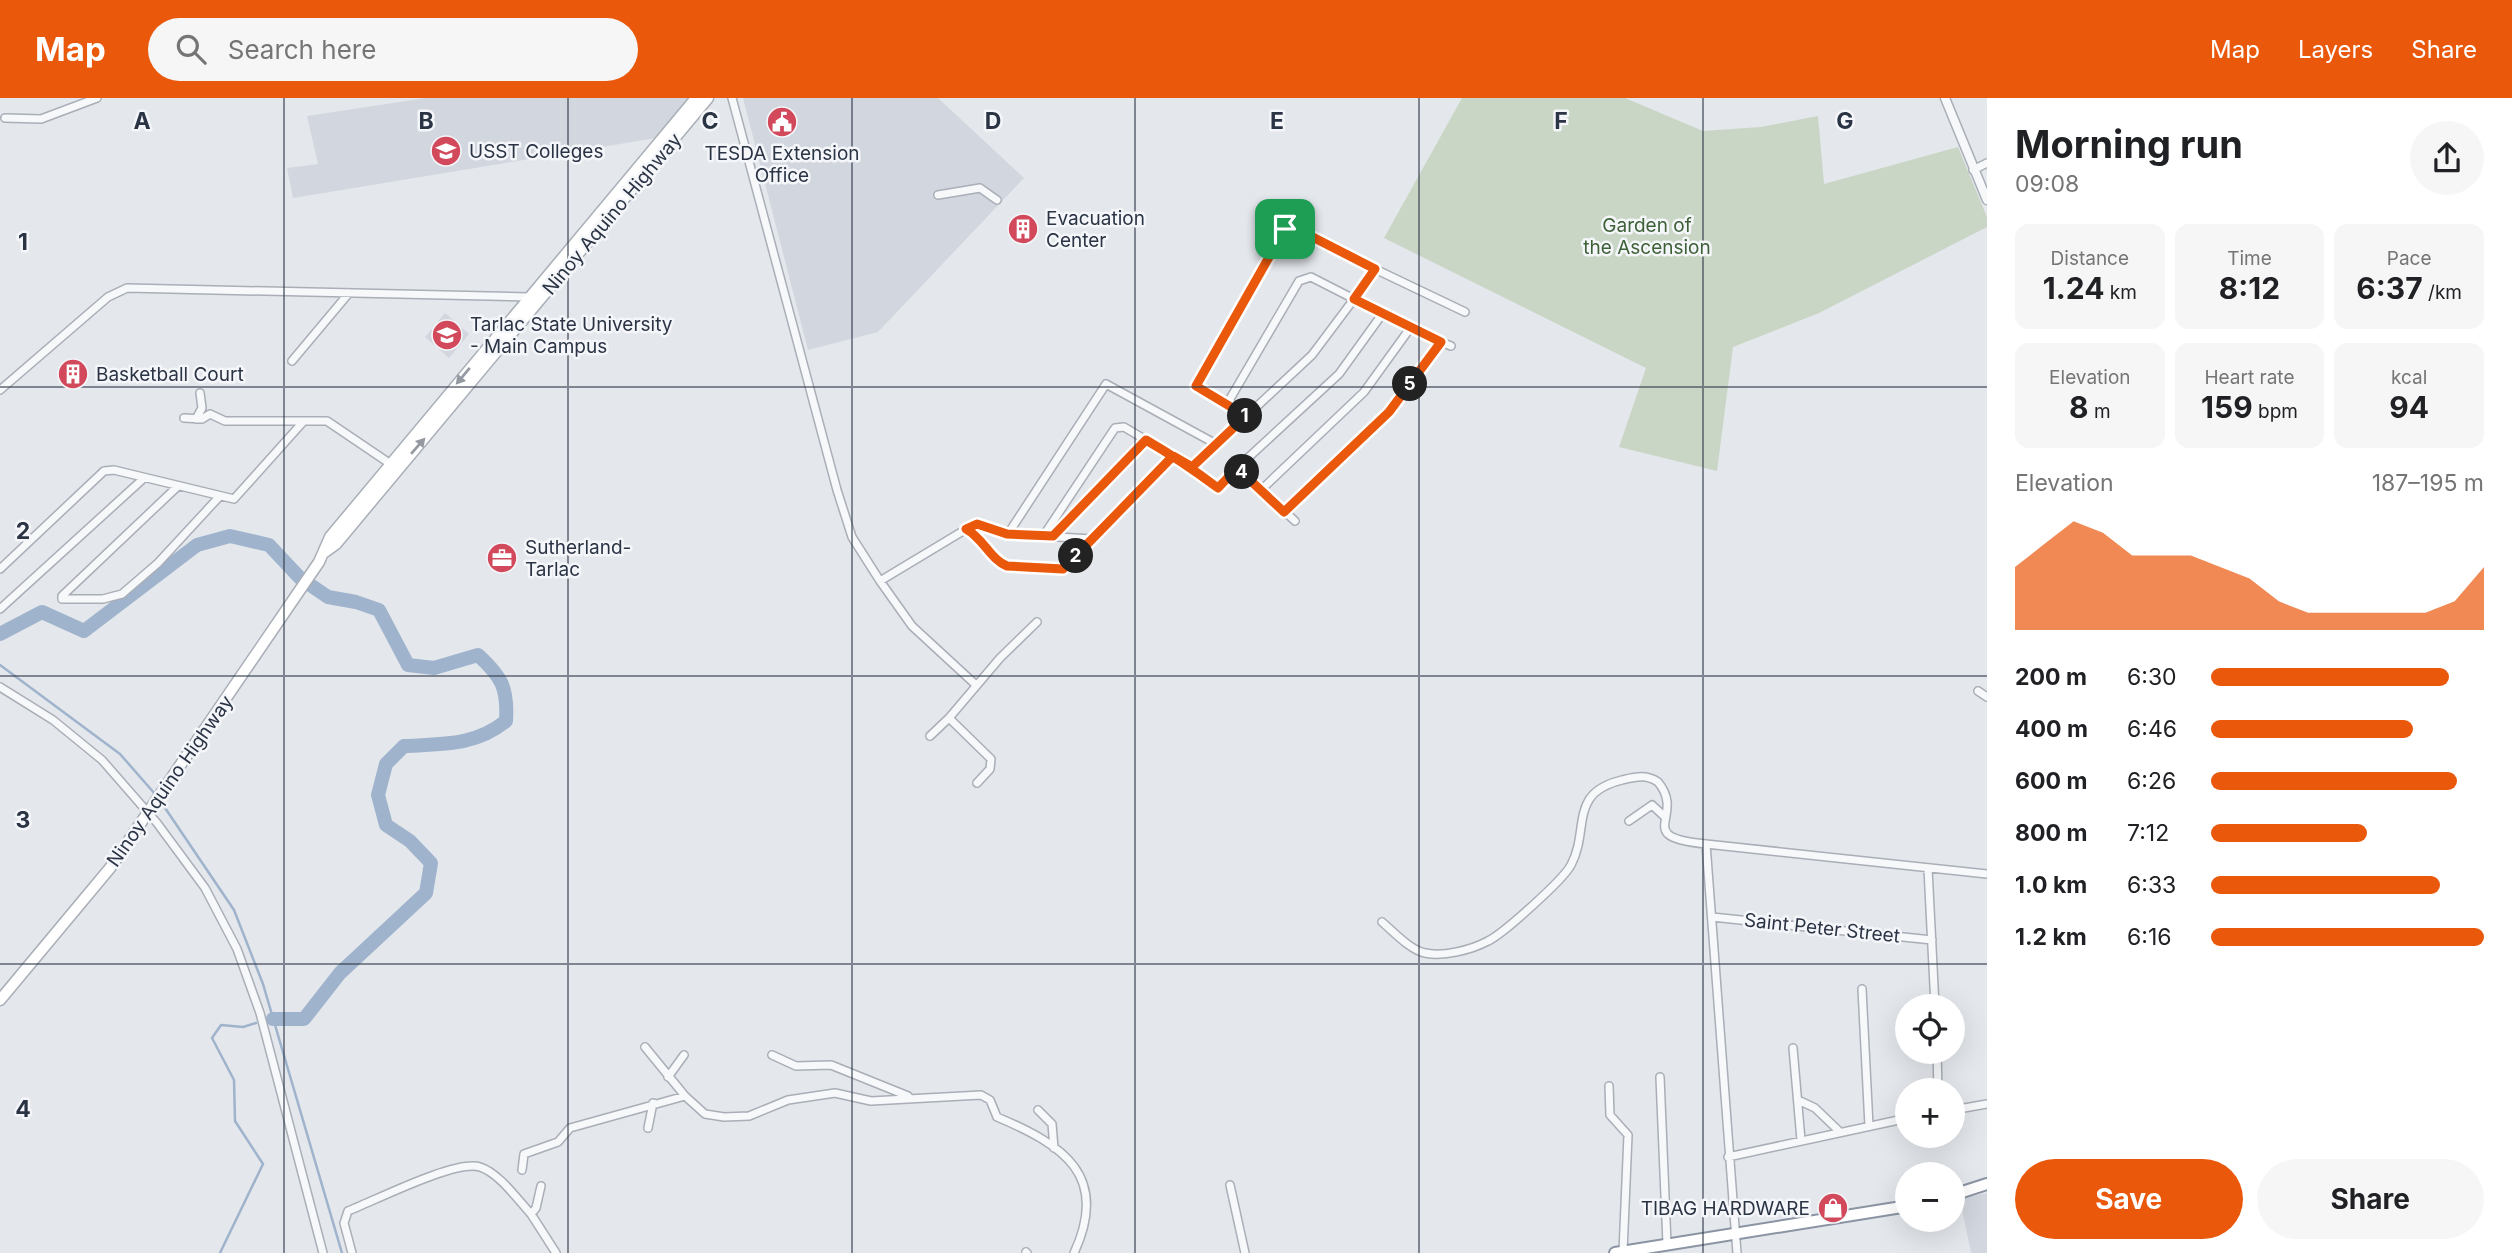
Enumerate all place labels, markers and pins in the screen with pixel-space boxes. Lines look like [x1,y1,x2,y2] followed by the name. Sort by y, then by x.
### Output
[765,105,799,139] public building icon: TESDA Extension Office
[429,134,463,168] school or university icon: USST Colleges
[469,140,603,163] place label: USST Colleges
[704,142,860,187] place label: TESDA Extension Office
[1255,199,1315,259] pin
[1046,207,1145,252] place label: Evacuation Center
[1006,212,1040,246] building icon: Evacuation Center
[470,313,673,358] place label: Tarlac State University - Main Campus
[430,318,464,352] school or university icon: Tarlac State University - Main Campus
[56,357,90,391] building icon: Basketball Court
[96,363,244,386] place label: Basketball Court
[1392,366,1428,402] pin: 5
[1228,398,1262,434] pin: 1
[1224,454,1260,490] pin: 4
[525,536,631,581] place label: Sutherland- Tarlac
[1058,538,1094,574] pin: 2
[485,541,519,575] office icon: Sutherland- Tarlac
[1816,1191,1850,1225] shop icon: TIBAG HARDWARE
[1641,1197,1810,1220] place label: TIBAG HARDWARE

